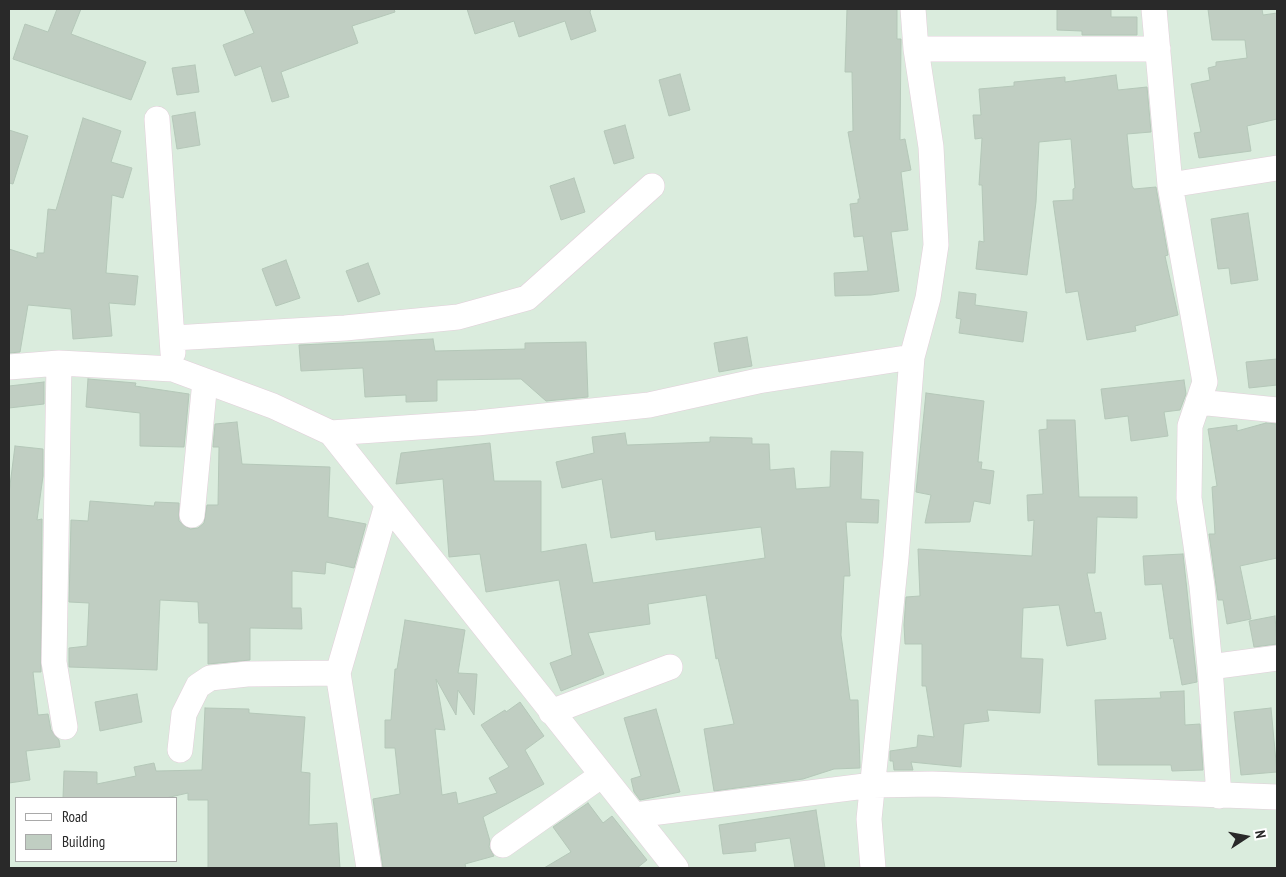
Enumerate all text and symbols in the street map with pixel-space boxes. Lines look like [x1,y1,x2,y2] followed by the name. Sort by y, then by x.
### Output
[15,797,178,862] legend
[62,807,88,826] text: Road
[1221,812,1271,862] north arrow
[1251,829,1270,840] text: N
[62,832,105,851] text: Building

